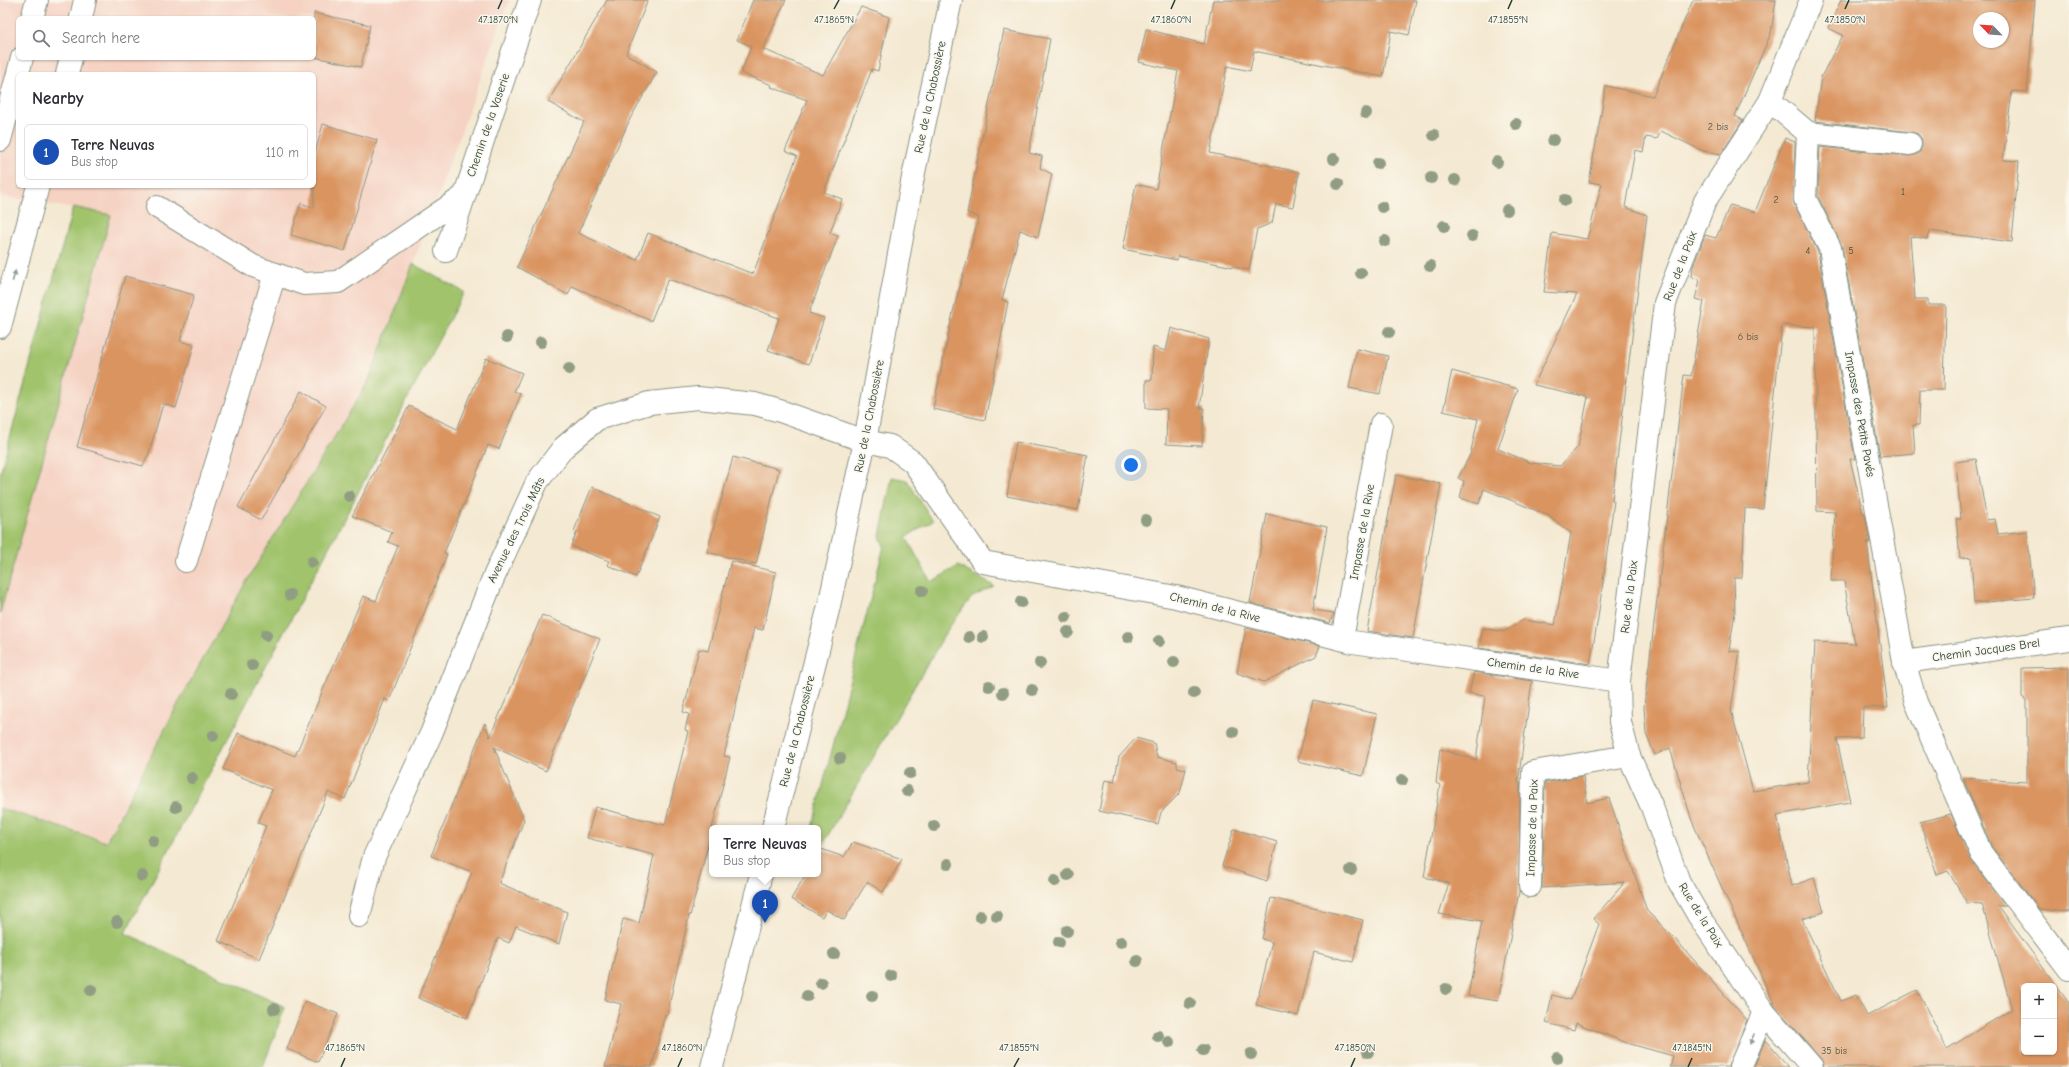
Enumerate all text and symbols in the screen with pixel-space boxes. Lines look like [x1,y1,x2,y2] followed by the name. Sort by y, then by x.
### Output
[1973,12,2009,48] north arrow
[478,14,518,26] text: 47.1870°N
[814,14,854,26] text: 47.1865°N
[1151,14,1191,26] text: 47.1860°N
[1488,14,1528,26] text: 47.1855°N
[1825,14,1865,26] text: 47.1850°N
[16,16,316,60] search box
[30,27,52,49] icon: search
[62,29,140,47] text: Search here
[911,40,949,154] street label: Rue de la Chabossière
[464,71,512,179] street label: Chemin de la Vaserie
[32,89,83,108] text: Nearby
[1708,121,1728,133] house number: 2 bis
[71,136,154,154] text: Terre Neuvas
[43,145,49,160] text: 1
[266,145,299,160] text: 110 m
[71,154,118,169] text: Bus stop
[1901,186,1905,198] house number: 1
[1773,194,1779,206] house number: 2
[1660,229,1700,303] street label: Rue de la Paix
[1806,245,1811,257] house number: 4
[1848,245,1854,257] house number: 5
[11,270,17,282] one-way arrow
[1738,331,1758,343] house number: 6 bis
[1842,350,1878,478] street label: Impasse des Petits Pavés
[851,358,887,474] street label: Rue de la Chabossière
[1121,455,1141,475] your location
[484,475,548,585] street label: Avenue des Trois Mâts
[1347,483,1377,581] street label: Impasse de la Rive
[1618,559,1640,634] street label: Rue de la Paix
[1168,589,1262,625] street label: Chemin de la Rive
[1931,636,2041,664] street label: Chemin Jacques Brel
[1486,655,1580,681] street label: Chemin de la Rive
[776,674,818,788] street label: Rue de la Chabossière
[1523,779,1541,877] street label: Impasse de la Paix
[709,825,821,877] popup
[723,835,807,853] text: Terre Neuvas
[723,853,770,868] text: Bus stop
[1676,880,1727,950] street label: Rue de la Paix
[752,890,778,923] pin: 1
[2021,983,2057,1055] map controls
[2021,983,2057,1019] button: +
[2021,1019,2057,1055] button: −
[1748,1034,1754,1046] one-way arrow
[325,1042,365,1054] text: 47.1865°N
[662,1042,702,1054] text: 47.1860°N
[999,1042,1039,1054] text: 47.1855°N
[1335,1042,1375,1054] text: 47.1850°N
[1672,1042,1712,1054] text: 47.1845°N
[1821,1045,1847,1057] house number: 35 bis

